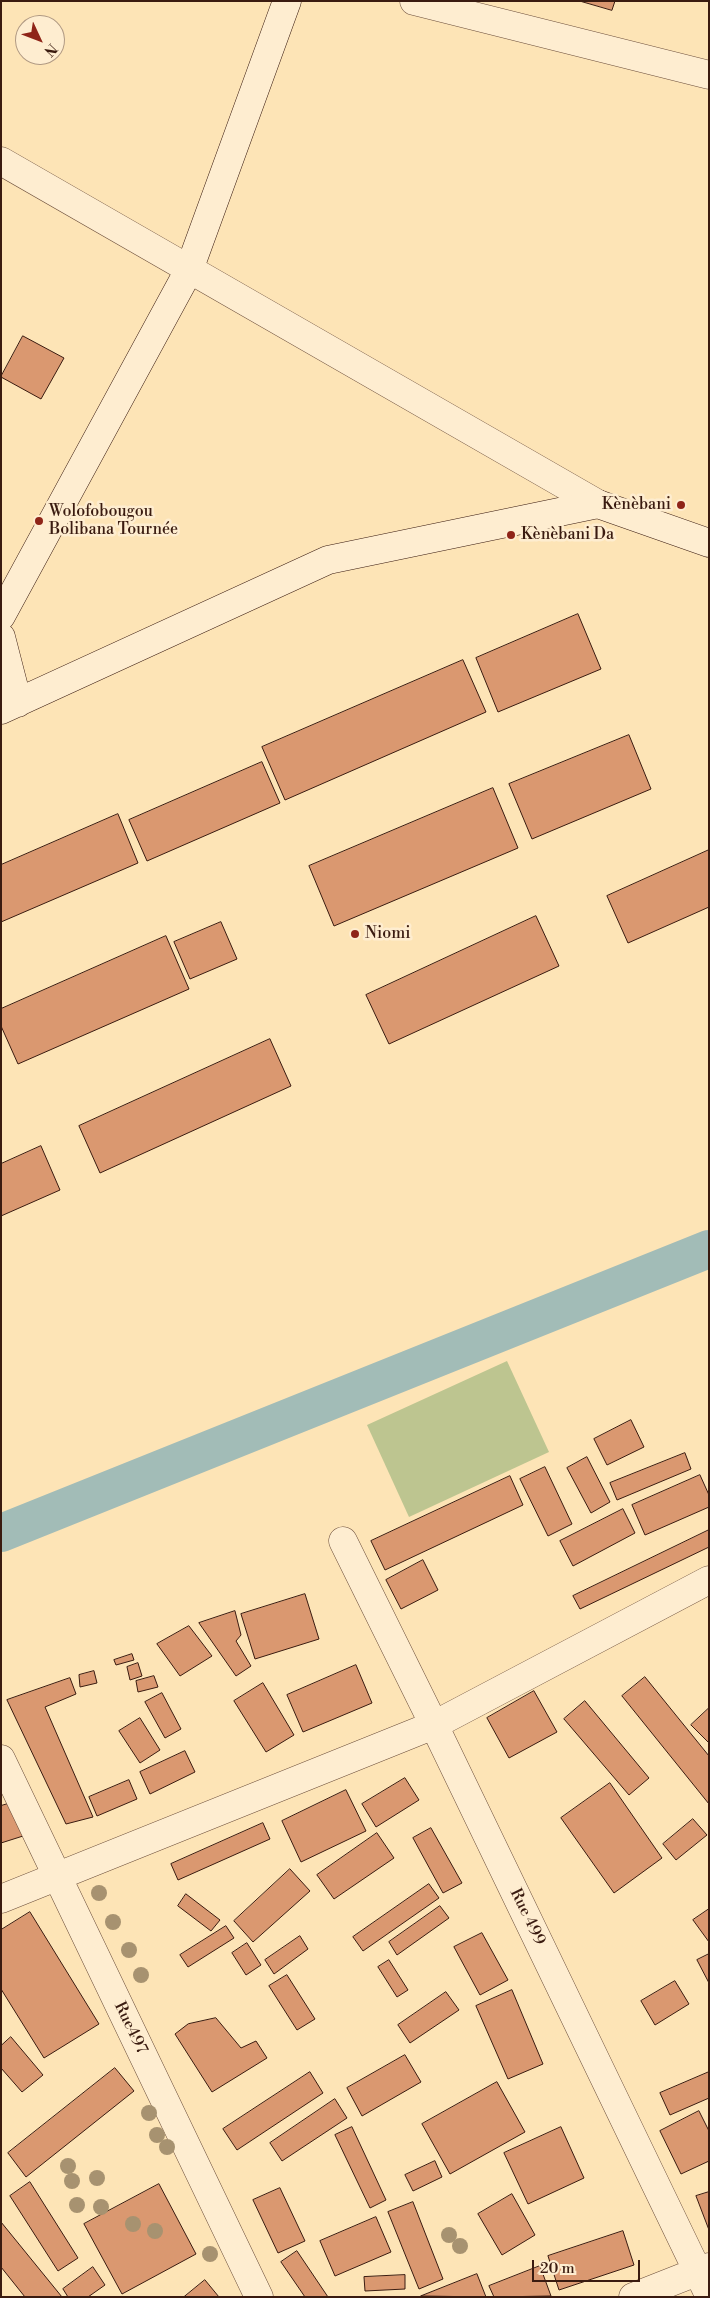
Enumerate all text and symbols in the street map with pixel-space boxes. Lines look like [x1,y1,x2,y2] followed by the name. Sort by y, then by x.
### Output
[15,15,65,65] north arrow
[40,39,61,60] text: N
[602,495,671,515] place label: Kènèbani
[675,499,687,511] marker: Kènèbani
[49,502,178,540] place label: Wolofobougou Bolibana Tournée
[33,515,45,527] marker: Wolofobougou Bolibana Tournée
[521,525,614,545] place label: Kènèbani Da
[505,529,517,541] marker: Kènèbani Da
[365,924,410,944] place label: Niomi
[349,928,361,940] marker: Niomi
[505,1886,549,1948] street label: Rue 499
[109,1999,151,2057] street label: Rue497
[535,2250,642,2282] scale bar
[540,2259,575,2278] text: 20 m

